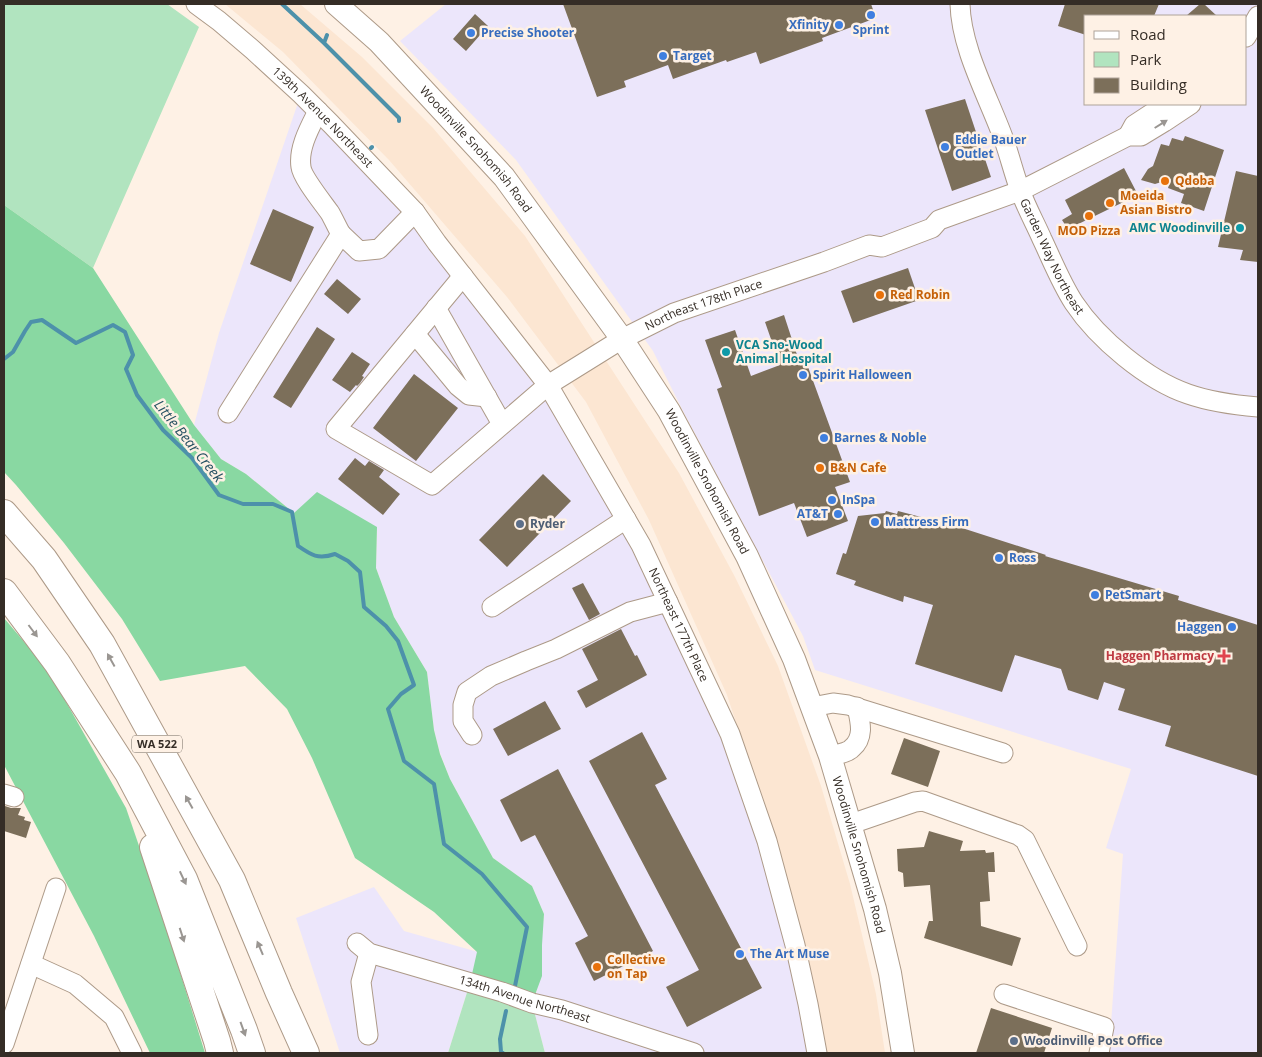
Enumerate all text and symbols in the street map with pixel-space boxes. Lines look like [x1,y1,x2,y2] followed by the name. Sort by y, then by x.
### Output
[865,9,877,21] marker: Sprint
[1084,15,1247,105] legend
[789,16,829,33] place label: Xfinity
[833,19,845,31] marker: Xfinity
[853,21,889,38] place label: Sprint
[481,24,575,41] place label: Precise Shooter
[1130,24,1166,44] text: Road
[465,27,477,39] marker: Precise Shooter
[673,47,712,64] place label: Target
[1130,49,1161,69] text: Park
[657,50,669,62] marker: Target
[269,63,377,171] street label: 139th Avenue Northeast
[1130,74,1187,94] text: Building
[416,82,536,216] street label: Woodinville Snohomish Road
[1154,119,1168,129] one-way arrow
[955,131,1027,162] place label: Eddie Bauer Outlet
[939,141,951,153] marker: Eddie Bauer Outlet
[1175,172,1214,189] place label: Qdoba
[1159,175,1171,187] marker: Qdoba
[1120,187,1192,218] place label: Moeida Asian Bistro
[1016,196,1088,318] street label: Garden Way Northeast
[1104,197,1116,209] marker: Moeida Asian Bistro
[1083,210,1095,222] marker: MOD Pizza
[1129,219,1230,236] place label: AMC Woodinville
[1057,222,1121,239] place label: MOD Pizza
[1234,222,1246,234] marker: AMC Woodinville
[642,275,765,334] street label: Northeast 178th Place
[890,286,950,303] place label: Red Robin
[874,289,886,301] marker: Red Robin
[736,336,832,367] place label: VCA Sno-Wood Animal Hospital
[720,346,732,358] marker: VCA Sno-Wood Animal Hospital
[813,366,912,383] place label: Spirit Halloween
[797,369,809,381] marker: Spirit Halloween
[150,396,229,487] water label: Little Bear Creek
[661,406,754,557] street label: Woodinville Snohomish Road
[834,429,926,446] place label: Barnes & Noble
[818,432,830,444] marker: Barnes & Noble
[830,459,887,476] place label: B&N Cafe
[814,462,826,474] marker: B&N Cafe
[842,491,875,508] place label: InSpa
[826,494,838,506] marker: InSpa
[797,505,828,522] place label: AT&T
[832,508,844,520] marker: AT&T
[885,513,969,530] place label: Mattress Firm
[530,515,565,532] place label: Ryder
[869,516,881,528] marker: Mattress Firm
[514,518,526,530] marker: Ryder
[1009,549,1036,566] place label: Ross
[993,552,1005,564] marker: Ross
[645,565,713,685] street label: Northeast 177th Place
[1105,586,1161,603] place label: PetSmart
[1089,589,1101,601] marker: PetSmart
[1177,618,1222,635] place label: Haggen
[1226,621,1238,633] marker: Haggen
[28,624,39,637] one-way arrow
[1106,647,1214,664] place label: Haggen Pharmacy
[1218,650,1230,662] marker: Haggen Pharmacy
[107,652,115,667] one-way arrow
[132,736,182,752] road number: WA 522
[828,774,889,935] street label: Woodinville Snohomish Road
[185,795,193,810] one-way arrow
[179,871,187,885] one-way arrow
[179,928,186,943] one-way arrow
[256,940,264,955] one-way arrow
[750,945,829,962] place label: The Art Muse
[734,948,746,960] marker: The Art Muse
[607,951,665,982] place label: Collective on Tap
[591,961,603,973] marker: Collective on Tap
[457,971,593,1027] street label: 134th Avenue Northeast
[239,1022,247,1037] one-way arrow
[1024,1032,1163,1049] place label: Woodinville Post Office
[1008,1035,1020,1047] marker: Woodinville Post Office

